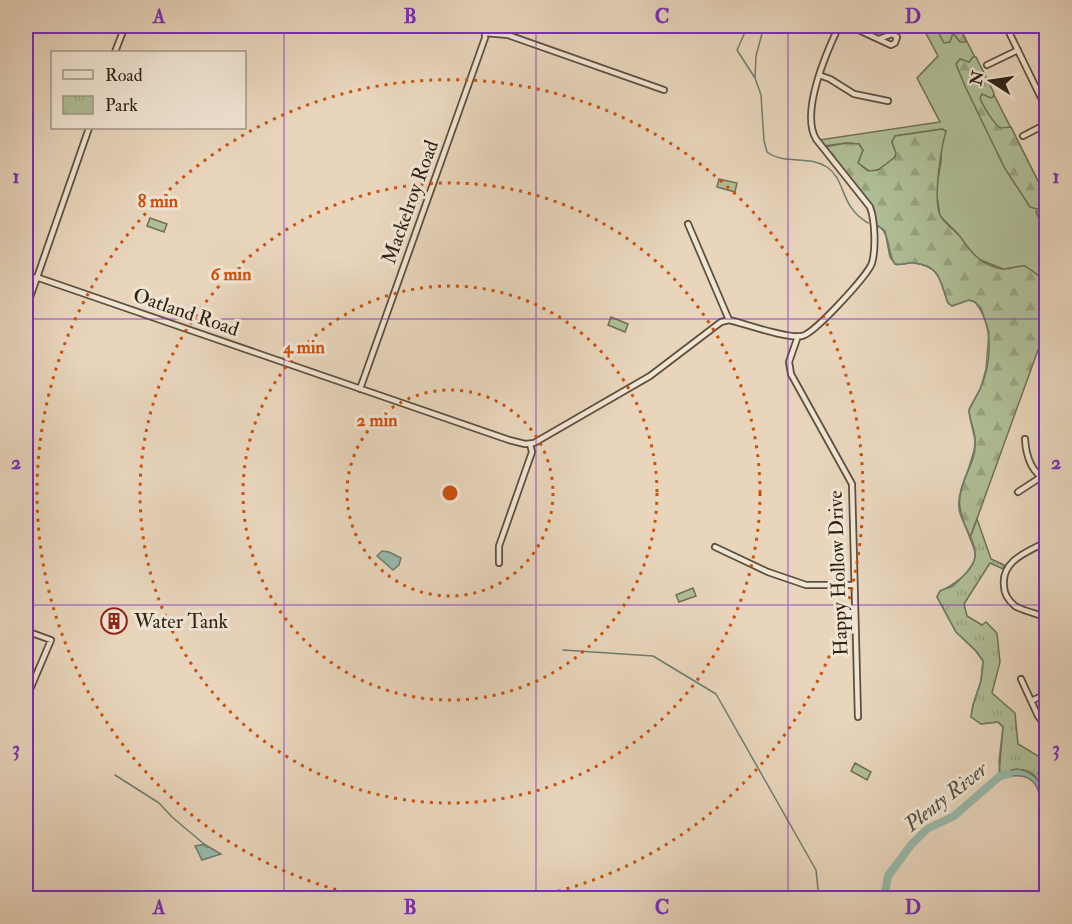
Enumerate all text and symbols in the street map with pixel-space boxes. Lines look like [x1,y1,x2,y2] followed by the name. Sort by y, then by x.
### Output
[152,4,166,29] text: A
[403,4,417,29] text: B
[655,4,669,29] text: C
[905,4,921,29] text: D
[51,51,246,129] legend
[961,51,1021,111] north arrow
[105,64,143,87] text: Road
[966,68,989,88] text: N
[105,94,138,117] text: Park
[376,136,444,267] street label: Mackelroy Road
[12,164,20,189] text: 1
[1052,164,1060,189] text: 1
[138,190,179,213] text: 8 min
[211,263,252,286] text: 6 min
[130,282,242,342] street label: Oatland Road
[282,336,325,359] text: 4 min
[357,409,398,432] text: 2 min
[11,450,21,475] text: 2
[1051,450,1061,475] text: 2
[440,483,460,503] centre of rings
[823,490,854,656] street label: Happy Hollow Drive
[99,606,129,636] building icon: Water Tank
[133,609,228,634] place label: Water Tank
[12,736,20,761] text: 3
[1052,736,1060,761] text: 3
[898,755,994,839] water label: Plenty River
[152,895,166,920] text: A
[403,895,417,920] text: B
[655,895,669,920] text: C
[905,895,921,920] text: D

